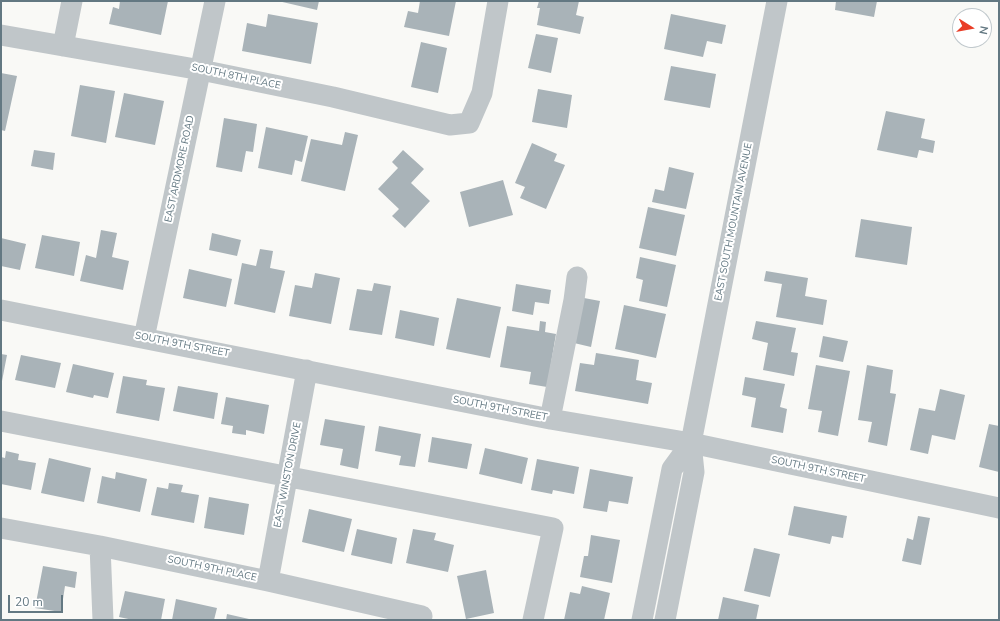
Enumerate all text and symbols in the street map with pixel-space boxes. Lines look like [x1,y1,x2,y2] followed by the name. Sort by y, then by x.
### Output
[952,8,992,48] north arrow
[975,25,991,36] text: N
[190,62,282,92] street label: SOUTH 8TH PLACE
[163,114,197,224] street label: EAST ARDMORE ROAD
[713,142,755,302] street label: EAST SOUTH MOUNTAIN AVENUE
[134,330,230,360] street label: SOUTH 9TH STREET
[452,394,548,424] street label: SOUTH 9TH STREET
[272,421,304,529] street label: EAST WINSTON DRIVE
[770,454,866,486] street label: SOUTH 9TH STREET
[166,554,258,584] street label: SOUTH 9TH PLACE
[10,587,65,613] scale bar
[15,594,43,610] text: 20 m

